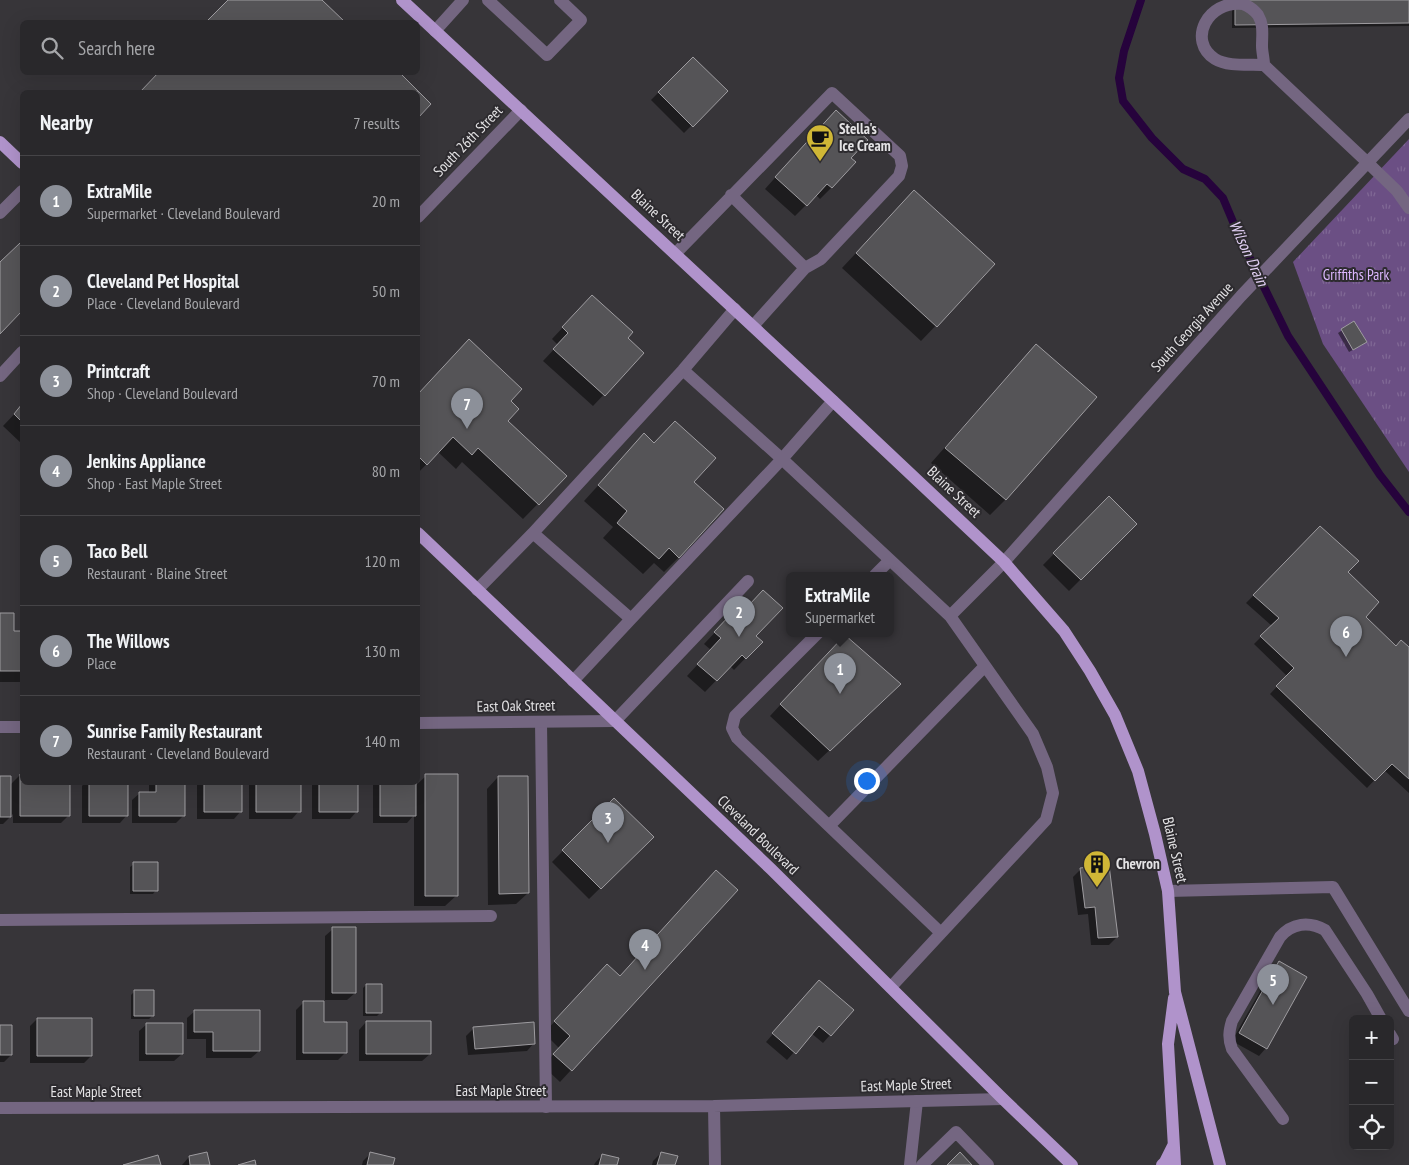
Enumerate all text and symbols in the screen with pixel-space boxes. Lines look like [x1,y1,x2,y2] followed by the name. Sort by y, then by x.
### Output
[20,20,420,75] search box
[38,34,66,62] icon: search
[78,36,155,60] text: Search here
[429,101,506,180] street label: South 26th Street
[40,109,93,136] text: Nearby
[353,113,400,133] text: 7 results
[839,119,891,155] place label: Stella's Ice Cream
[805,123,835,162] cafe icon: Stella's Ice Cream
[87,179,152,203] text: ExtraMile
[627,185,689,244] street label: Blaine Street
[52,191,60,211] text: 1
[372,191,400,211] text: 20 m
[87,203,280,223] text: Supermarket · Cleveland Boulevard
[1225,217,1273,290] water label: Wilson Drain
[1323,265,1389,284] park label: Griffiths Park
[87,269,239,293] text: Cleveland Pet Hospital
[1146,278,1237,375] street label: South Georgia Avenue
[52,281,60,301] text: 2
[372,281,400,301] text: 50 m
[87,293,240,313] text: Place · Cleveland Boulevard
[87,359,150,383] text: Printcraft
[52,371,60,391] text: 3
[372,371,400,391] text: 70 m
[87,383,238,403] text: Shop · Cleveland Boulevard
[451,388,483,429] pin: 7
[87,449,206,473] text: Jenkins Appliance
[52,461,60,481] text: 4
[372,461,400,481] text: 80 m
[923,462,985,521] street label: Blaine Street
[87,473,222,493] text: Shop · East Maple Street
[87,539,148,563] text: Taco Bell
[52,551,60,571] text: 5
[365,551,400,571] text: 120 m
[87,563,228,583] text: Restaurant · Blaine Street
[786,572,894,637] popup
[805,583,870,607] text: ExtraMile
[723,596,755,637] pin: 2
[805,607,875,627] text: Supermarket
[1330,616,1362,657] pin: 6
[87,629,170,653] text: The Willows
[52,641,60,661] text: 6
[365,641,400,661] text: 130 m
[87,653,116,673] text: Place
[824,653,856,694] pin: 1
[476,695,556,716] street label: East Oak Street
[87,719,262,743] text: Sunrise Family Restaurant
[52,731,60,751] text: 7
[365,731,400,751] text: 140 m
[87,743,269,763] text: Restaurant · Cleveland Boulevard
[854,768,880,794] your location
[714,791,803,878] street label: Cleveland Boulevard
[592,802,624,843] pin: 3
[1159,815,1192,885] street label: Blaine Street
[1082,849,1112,888] building icon: Chevron
[1116,854,1160,873] place label: Chevron
[629,929,661,970] pin: 4
[1257,964,1289,1005] pin: 5
[1349,1015,1394,1150] map controls
[1349,1015,1394,1060] button: +
[1349,1060,1394,1105] button: −
[860,1073,952,1096] street label: East Maple Street
[456,1081,546,1100] street label: East Maple Street
[51,1082,141,1101] street label: East Maple Street
[1349,1105,1394,1150] button: locate

